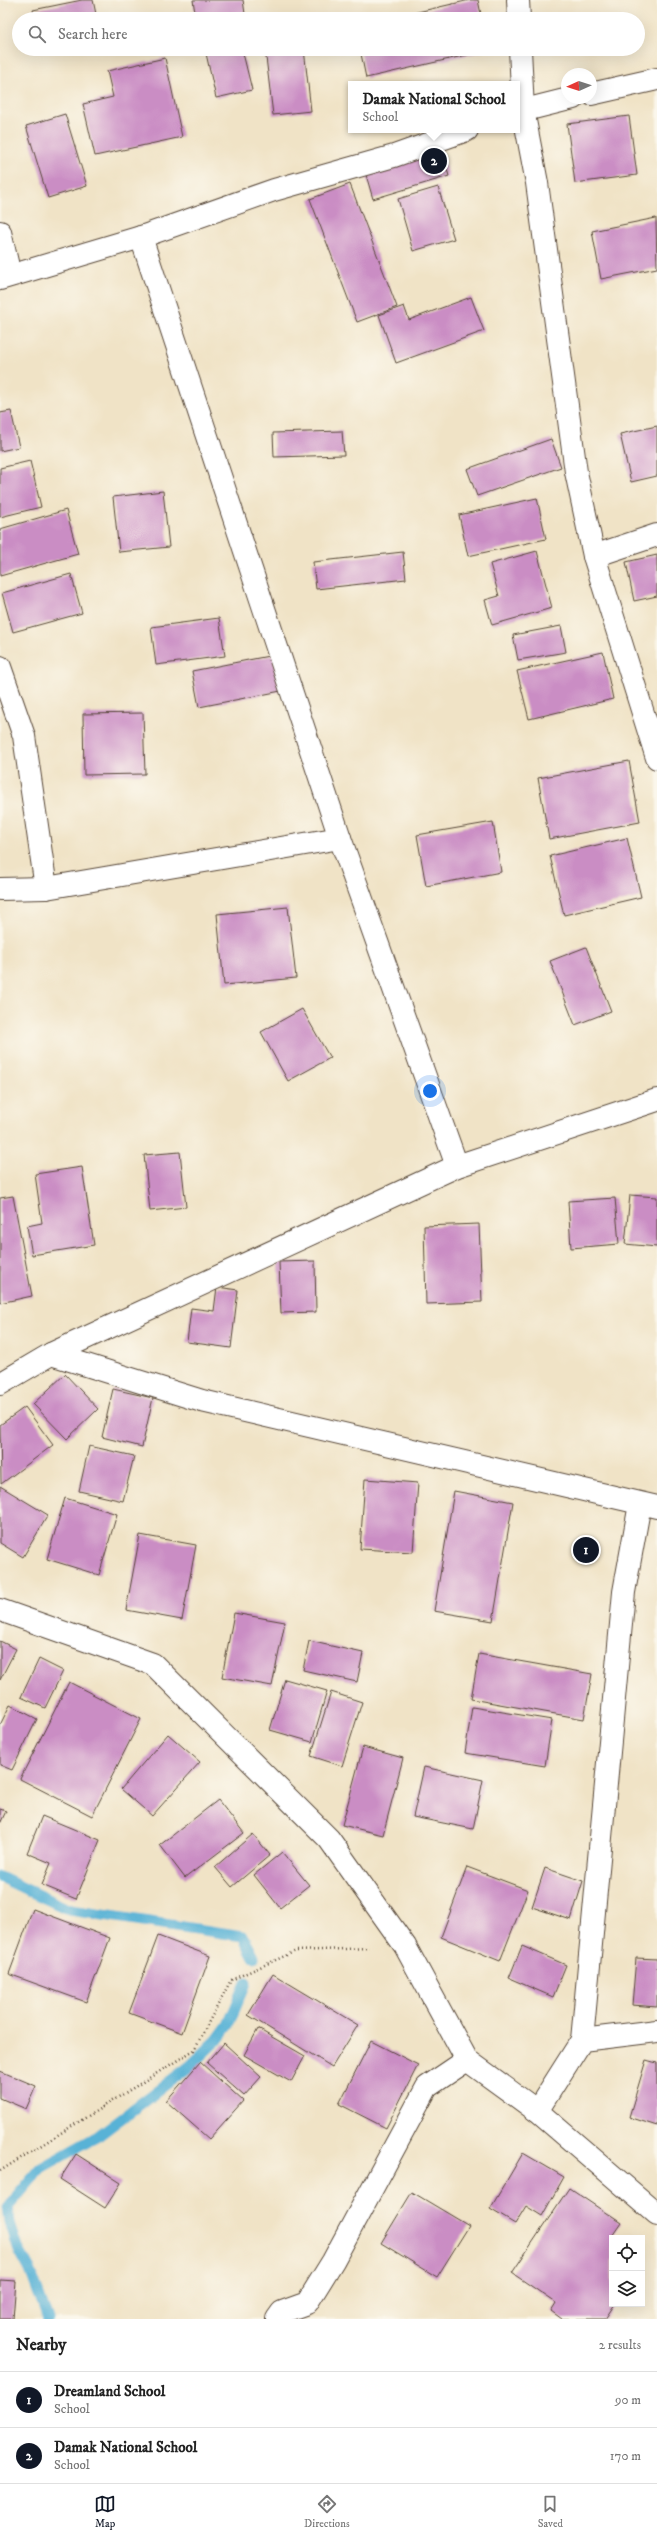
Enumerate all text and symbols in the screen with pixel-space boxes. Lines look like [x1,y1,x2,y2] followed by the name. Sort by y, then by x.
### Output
[12,12,645,56] search box
[26,23,48,45] icon: search
[58,25,127,44] text: Search here
[561,68,597,104] north arrow
[348,81,520,133] popup
[362,90,506,109] text: Damak National School
[362,109,398,125] text: School
[421,146,447,176] pin: 2
[420,1081,440,1101] your location
[573,1535,599,1565] pin: 1
[609,2235,645,2307] map controls
[609,2235,645,2271] button: locate
[609,2271,645,2307] button: layers
[16,2334,66,2356] text: Nearby
[599,2337,641,2353] text: 2 results
[54,2382,165,2401] text: Dreamland School
[27,2392,31,2408] text: 1
[615,2392,641,2408] text: 90 m
[54,2401,90,2417] text: School
[54,2438,197,2457] text: Damak National School
[26,2448,32,2464] text: 2
[610,2448,641,2464] text: 170 m
[54,2457,90,2473] text: School
[94,2493,116,2531] tab: Map
[304,2493,350,2531] tab: Directions
[538,2493,563,2531] tab: Saved

